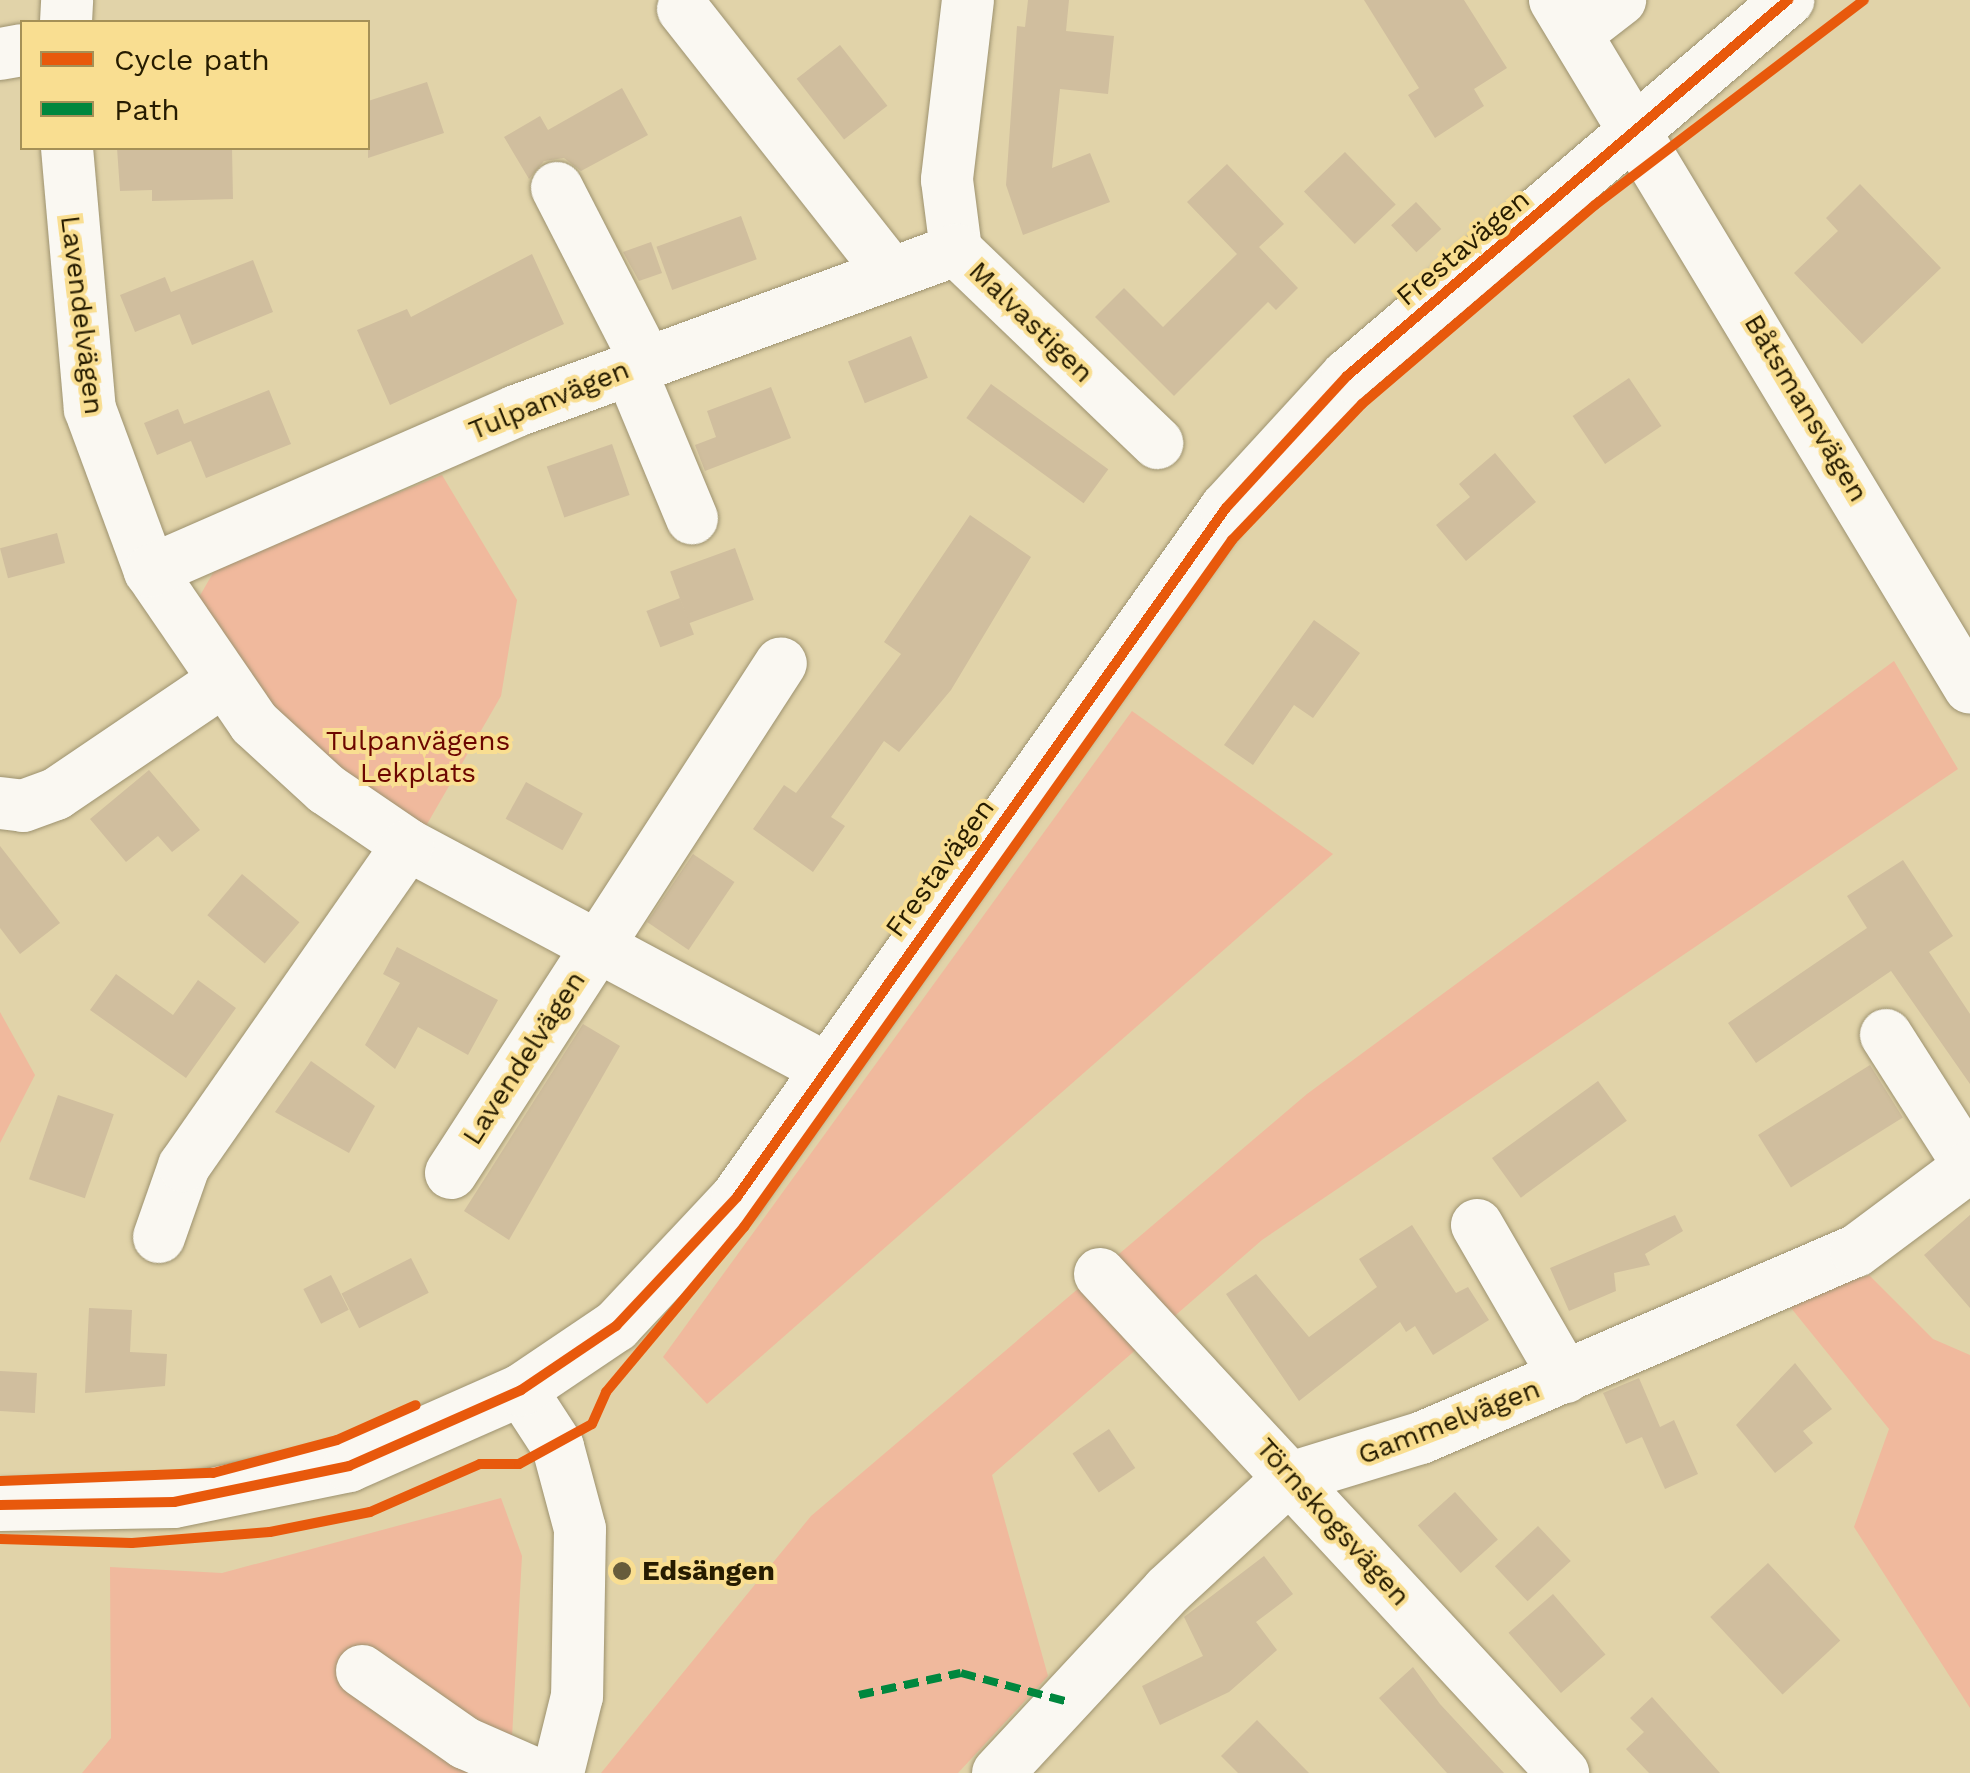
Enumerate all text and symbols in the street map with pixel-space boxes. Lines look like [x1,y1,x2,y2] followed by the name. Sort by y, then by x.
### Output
[20,20,370,150] legend
[114,42,270,77] text: Cycle path
[114,92,180,127] text: Path
[1390,183,1536,313] street label: Frestavägen
[53,214,111,416] street label: Lavendelvägen
[962,254,1100,390] street label: Malvastigen
[1737,308,1875,508] street label: Båtsmansvägen
[464,353,634,447] street label: Tulpanvägen
[326,724,510,790] park label: Tulpanvägens Lekplats
[878,792,1002,944] street label: Frestavägen
[455,965,593,1151] street label: Lavendelvägen
[1353,1372,1545,1472] street label: Gammelvägen
[1249,1431,1417,1613] street label: Törnskogsvägen
[642,1554,775,1588] place label: Edsängen
[611,1560,633,1582] marker: Edsängen

